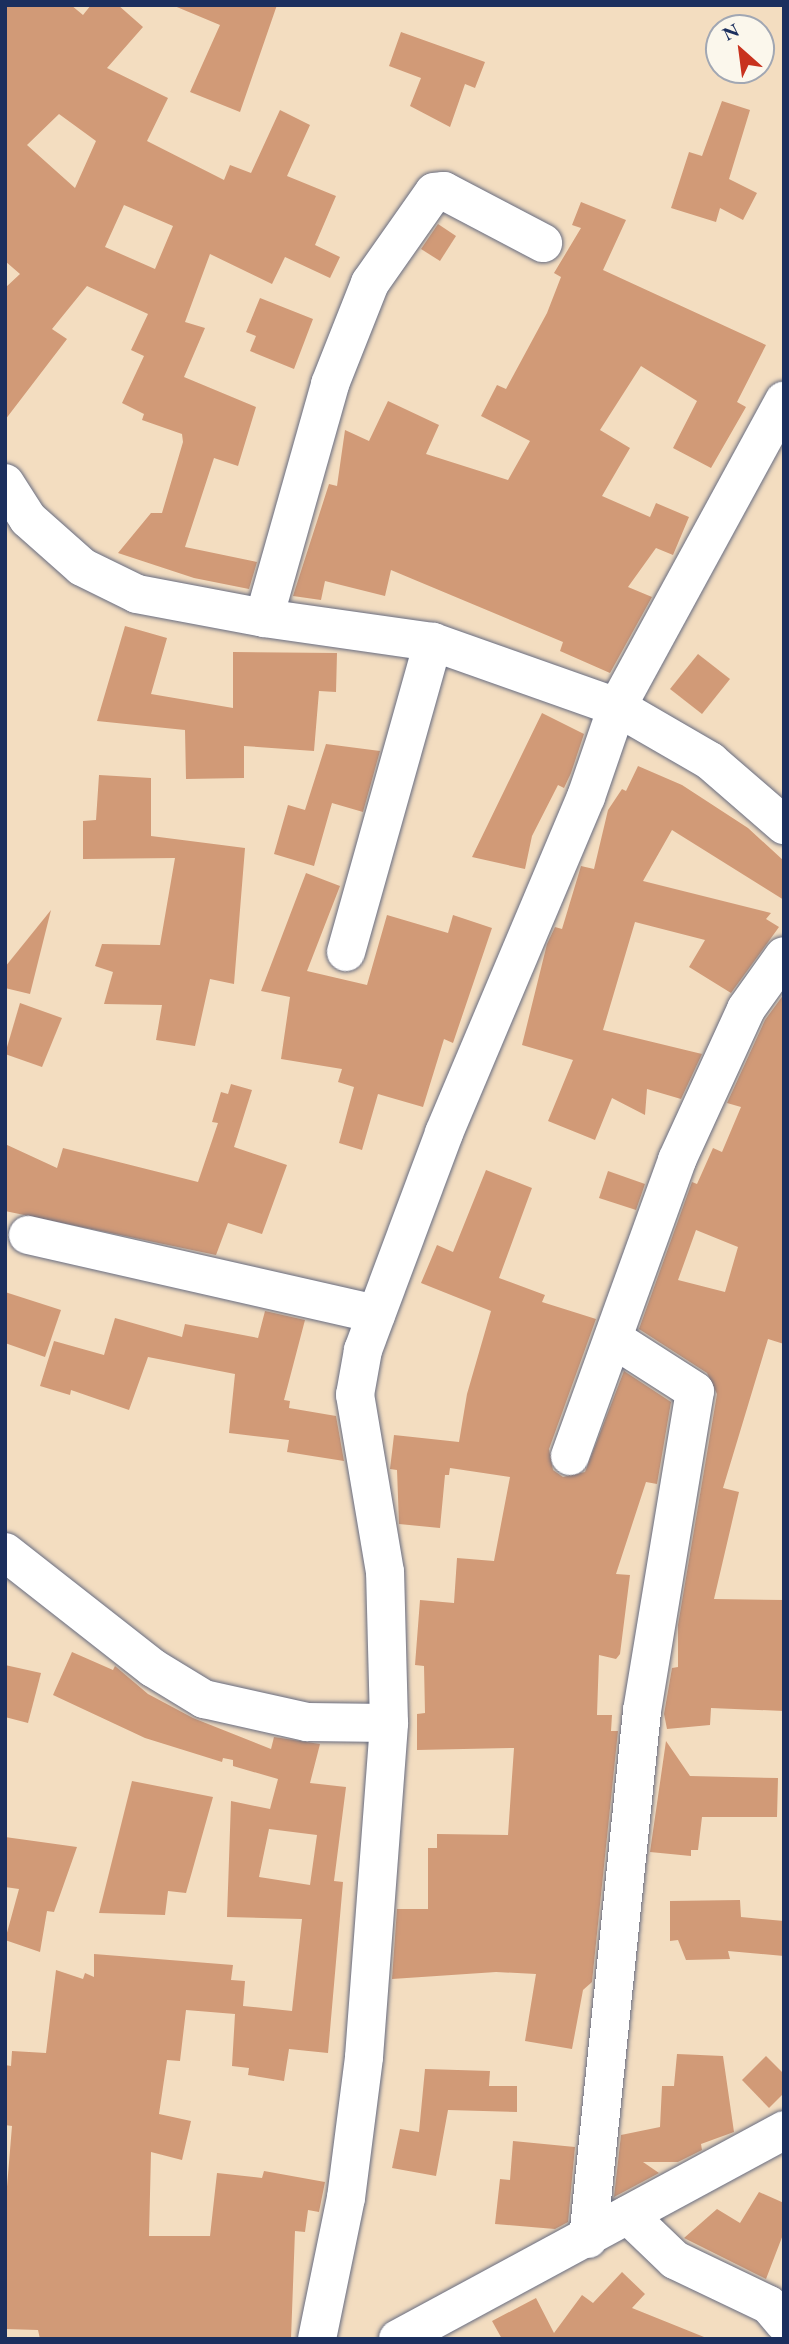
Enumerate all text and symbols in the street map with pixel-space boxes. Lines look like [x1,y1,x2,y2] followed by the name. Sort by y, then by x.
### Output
[705,14,775,84] north arrow
[718,17,744,46] text: N

